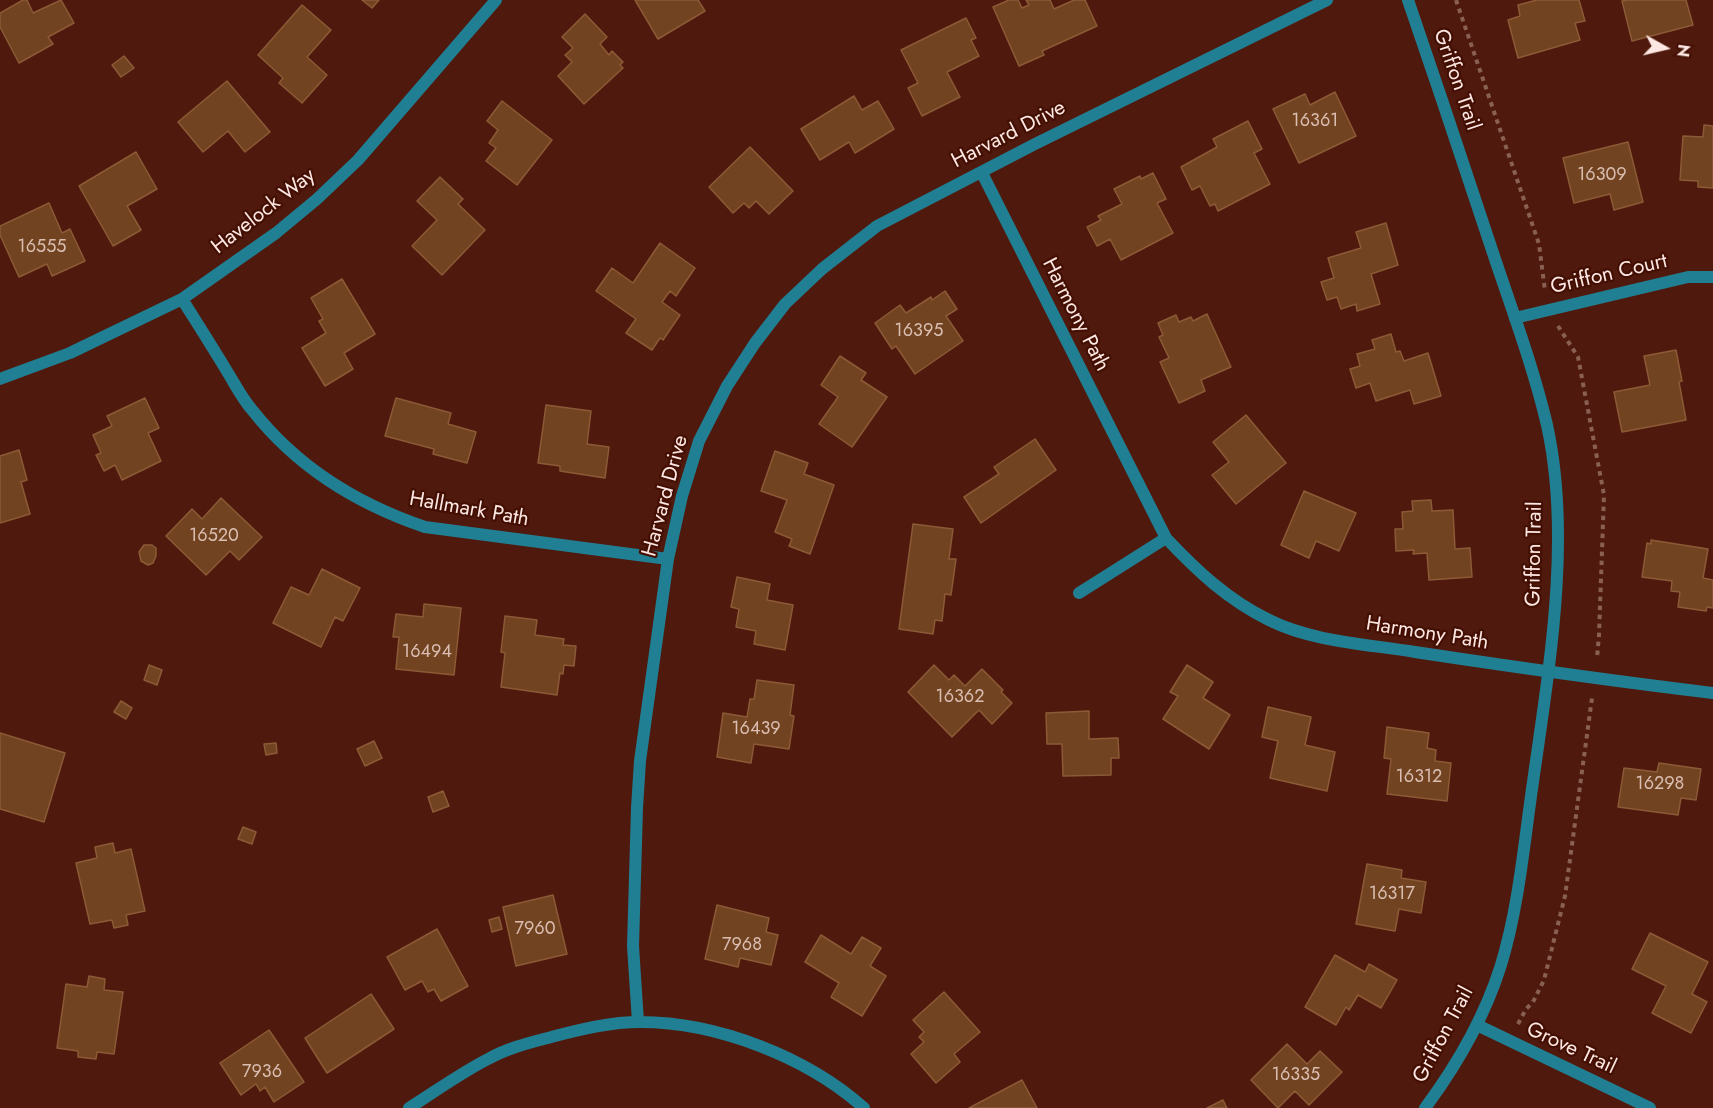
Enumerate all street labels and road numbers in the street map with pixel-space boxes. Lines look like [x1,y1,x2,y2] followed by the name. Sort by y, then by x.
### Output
[1427,26,1485,134] street label: Griffon Trail
[948,96,1070,174] street label: Harvard Drive
[207,164,321,260] street label: Havelock Way
[1548,249,1670,301] street label: Griffon Court
[1036,254,1114,376] street label: Harmony Path
[638,433,694,559] street label: Harvard Drive
[407,487,531,533] street label: Hallmark Path
[1521,501,1549,607] street label: Griffon Trail
[1364,612,1490,656] street label: Harmony Path
[1408,983,1480,1087] street label: Griffon Trail
[1522,1017,1620,1081] street label: Grove Trail

